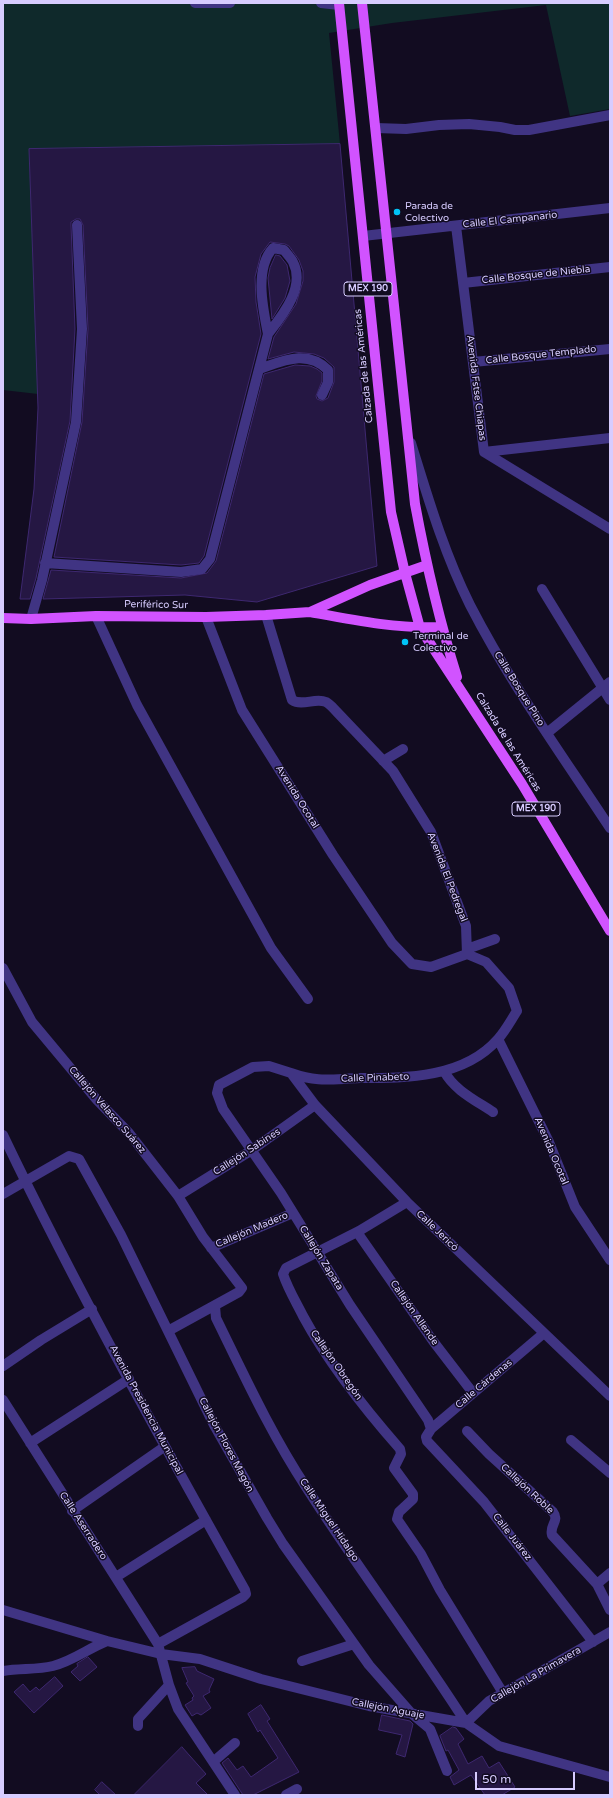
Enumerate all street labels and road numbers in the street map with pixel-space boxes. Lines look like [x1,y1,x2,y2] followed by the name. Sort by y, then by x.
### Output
[462,209,558,231] street label: Calle El Campanario
[481,263,591,287] street label: Calle Bosque de Niebla
[344,282,392,296] road number: MEX 190
[352,308,376,424] street label: Calzada de las Américas
[464,334,488,442] street label: Avenida Fstse Chiapas
[485,343,597,367] street label: Calle Bosque Templado
[124,598,188,612] street label: Periférico Sur
[491,650,547,728] street label: Calle Bosque Pino
[473,690,543,794] street label: Calzada de las Américas
[273,763,321,831] street label: Avenida Ocotal
[512,802,560,816] road number: MEX 190
[424,831,470,923] street label: Avenida El Pedregal
[66,1064,148,1156] street label: Callejón Velasco Suárez
[341,1071,409,1085] street label: Calle Pinabeto
[531,1115,571,1187] street label: Avenida Ocotal
[211,1126,283,1178] street label: Callejón Sabines
[413,1208,461,1254] street label: Calle Jericó
[214,1209,290,1251] street label: Callejón Madero
[296,1224,346,1292] street label: Callejón Zapata
[387,1278,441,1348] street label: Callejón Allende
[307,1328,365,1402] street label: Callejón Obregón
[107,1343,185,1477] street label: Avenida Presidencia Municipal
[453,1357,515,1411] street label: Calle Cárdenas
[196,1396,256,1494] street label: Callejón Flores Magón
[498,1461,556,1517] street label: Callejón Roble
[297,1476,361,1564] street label: Calle Miguel Hidalgo
[57,1490,109,1562] street label: Calle Aserradero
[490,1511,534,1563] street label: Calle Juárez
[489,1644,583,1706] street label: Callejón La Primavera
[350,1696,426,1722] street label: Callejón Aguaje

